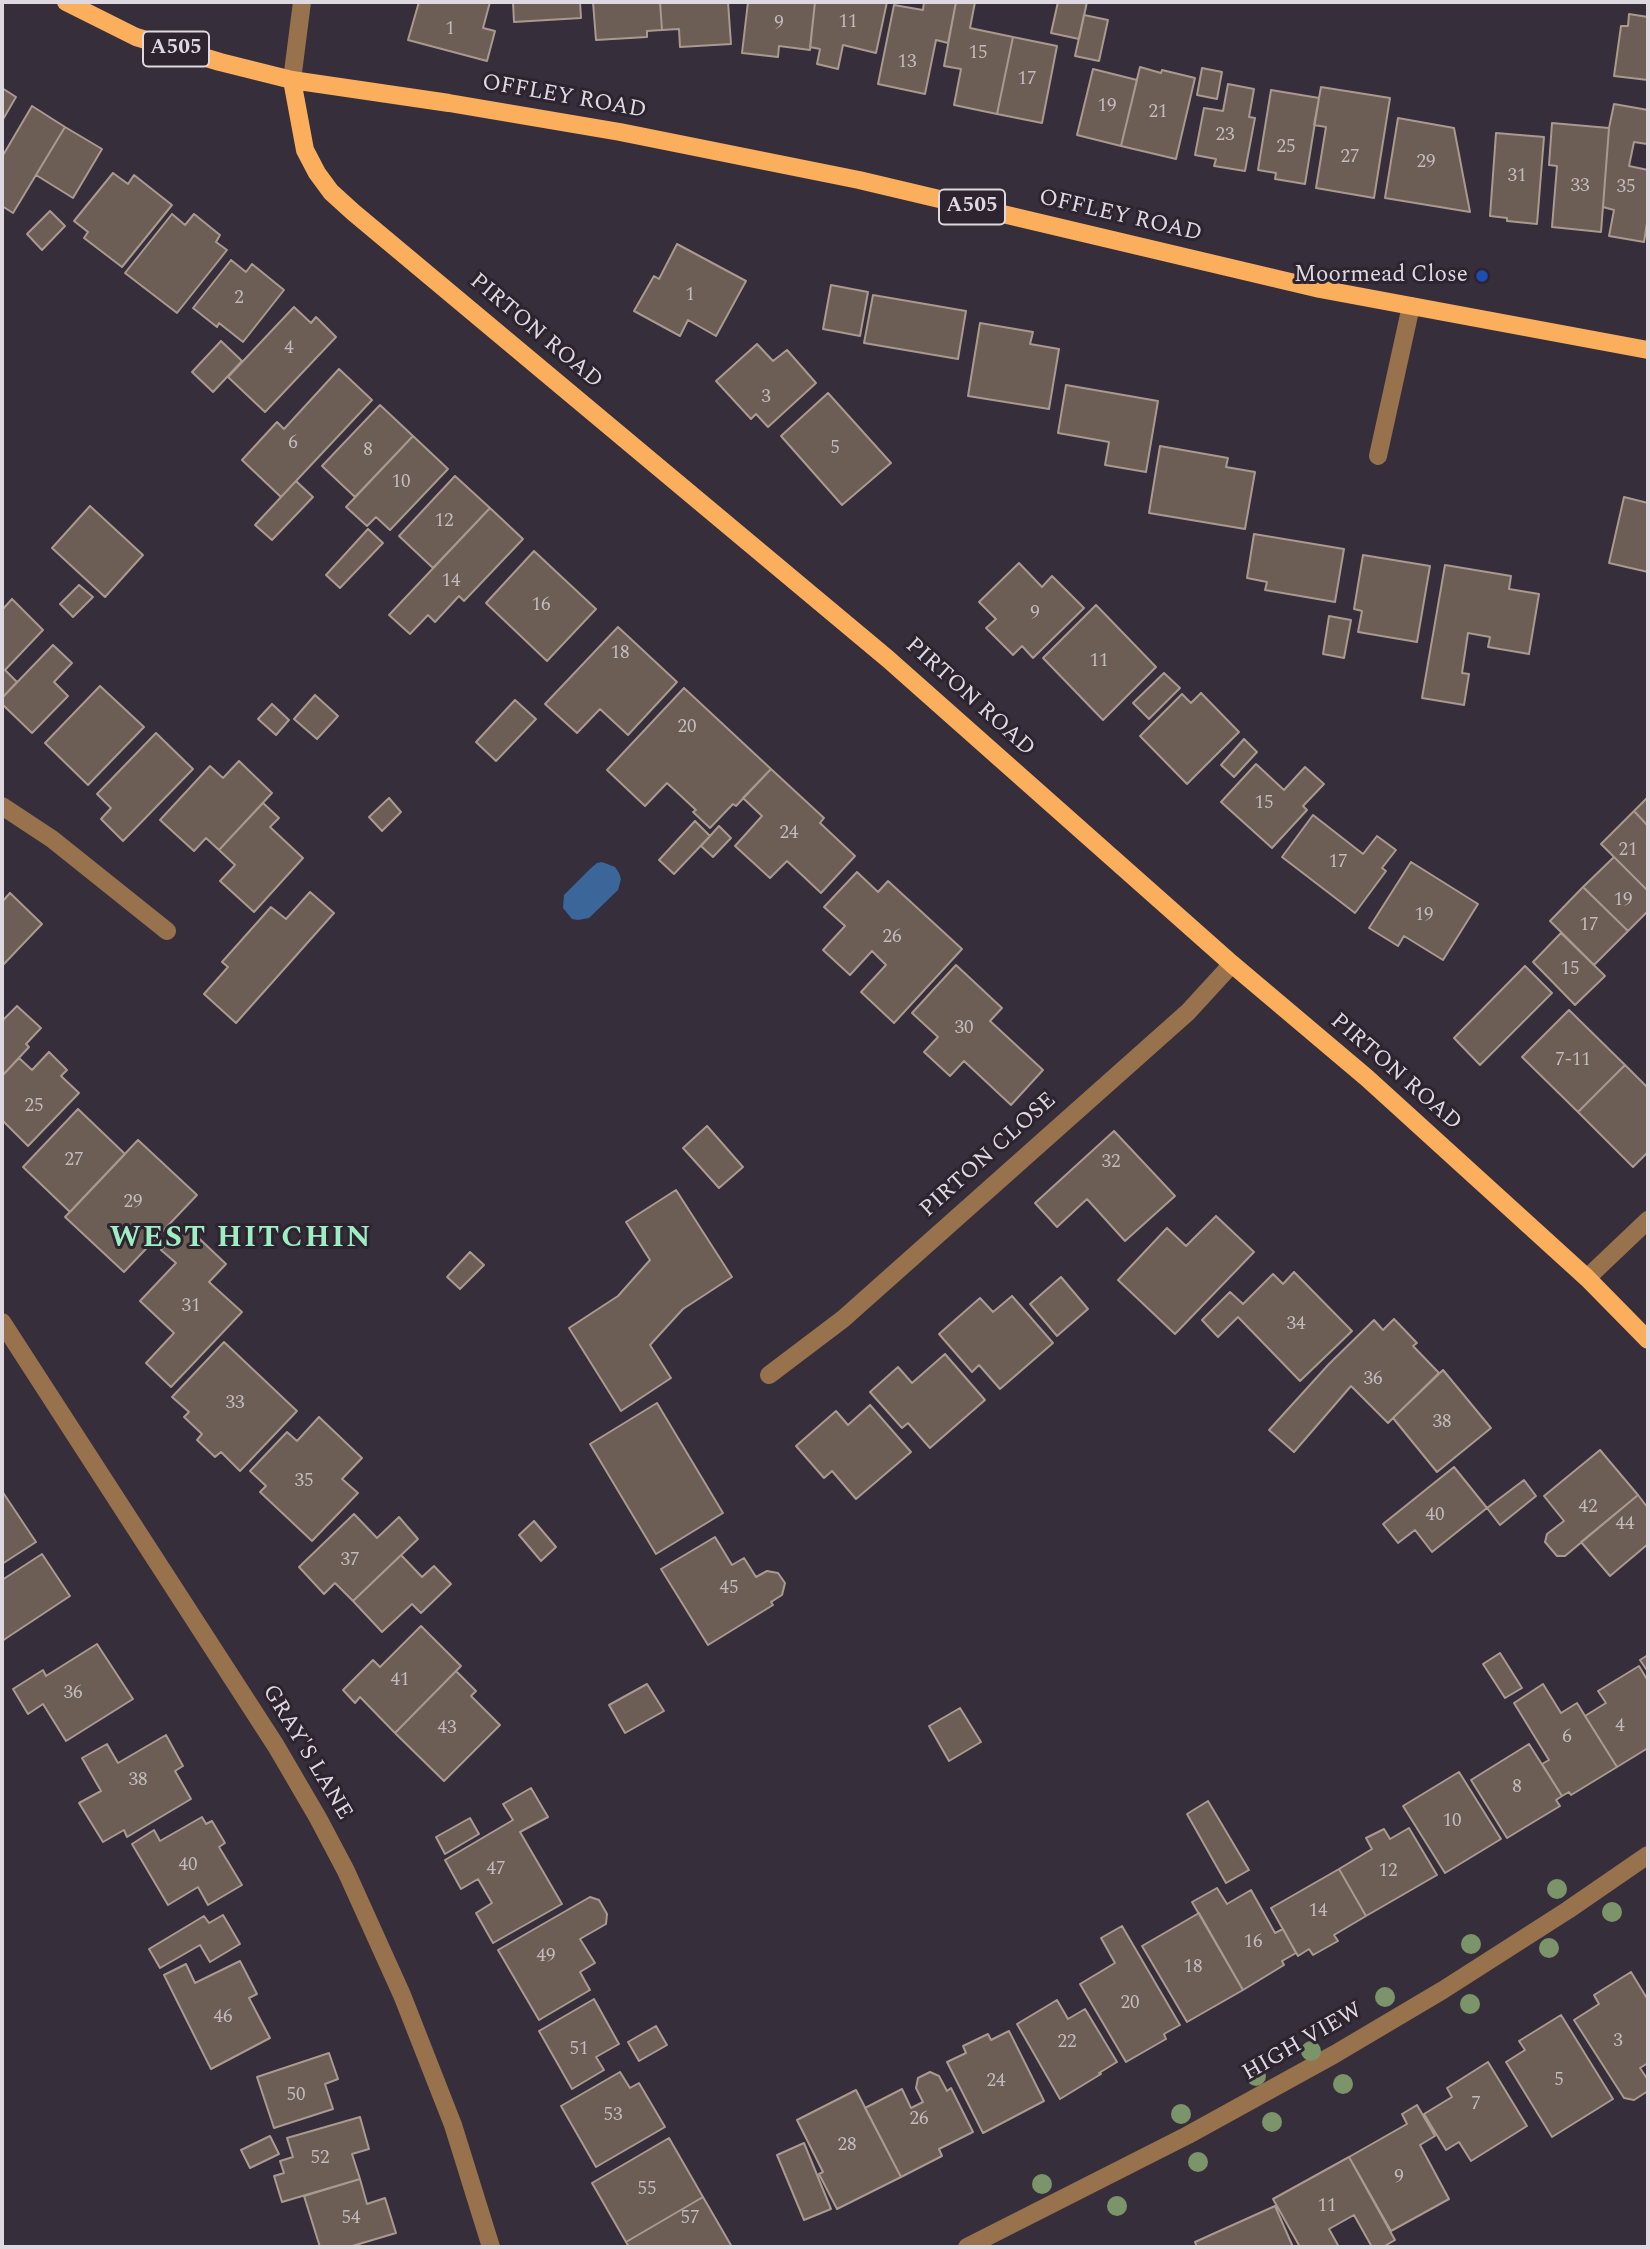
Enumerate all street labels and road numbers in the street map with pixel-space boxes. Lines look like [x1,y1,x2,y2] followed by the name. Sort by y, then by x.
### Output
[143,32,209,66] road number: A505
[480,70,648,126] street label: OFFLEY ROAD
[1036,185,1204,249] street label: OFFLEY ROAD
[939,190,1005,224] road number: A505
[463,268,607,396] street label: PIRTON ROAD
[898,633,1040,763] street label: PIRTON ROAD
[1324,1008,1466,1138] street label: PIRTON ROAD
[915,1088,1063,1224] street label: PIRTON CLOSE
[255,1680,357,1826] street label: GRAY'S LANE
[1238,1998,1368,2088] street label: HIGH VIEW

